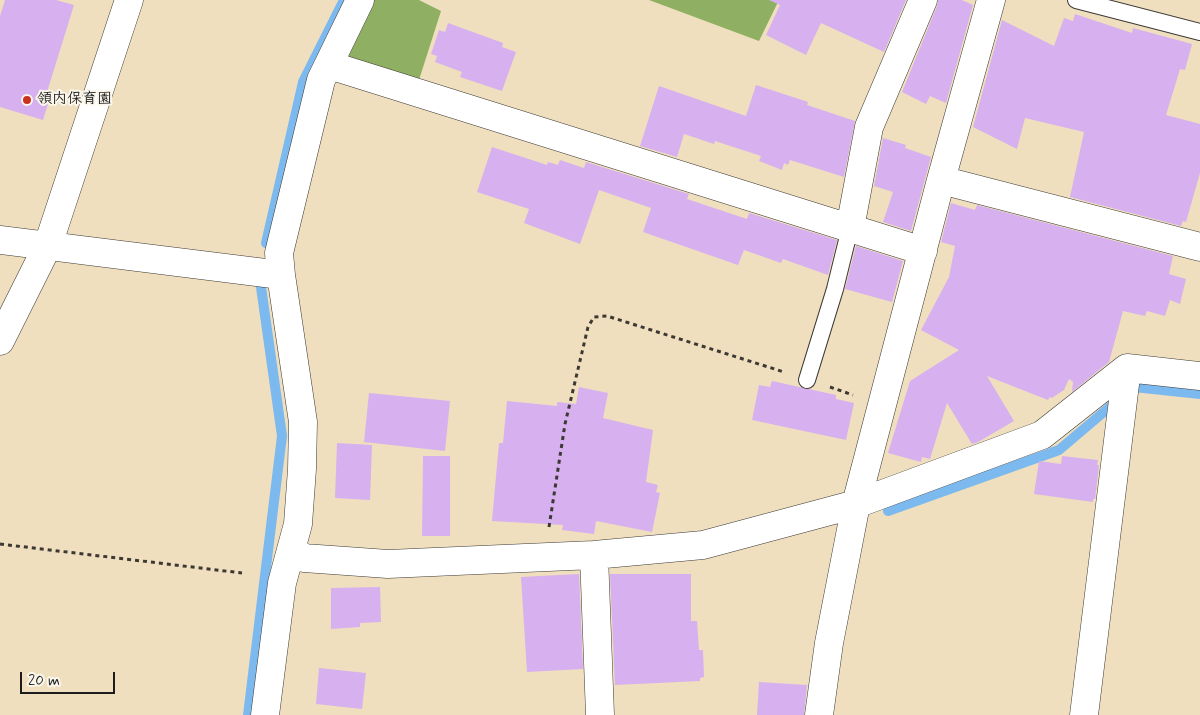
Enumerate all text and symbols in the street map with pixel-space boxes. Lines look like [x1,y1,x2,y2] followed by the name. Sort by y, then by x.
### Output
[37,91,112,109] place label: 領内保育園
[21,94,33,106] marker: 領内保育園
[22,662,118,694] scale bar
[28,671,60,691] text: 20 m

